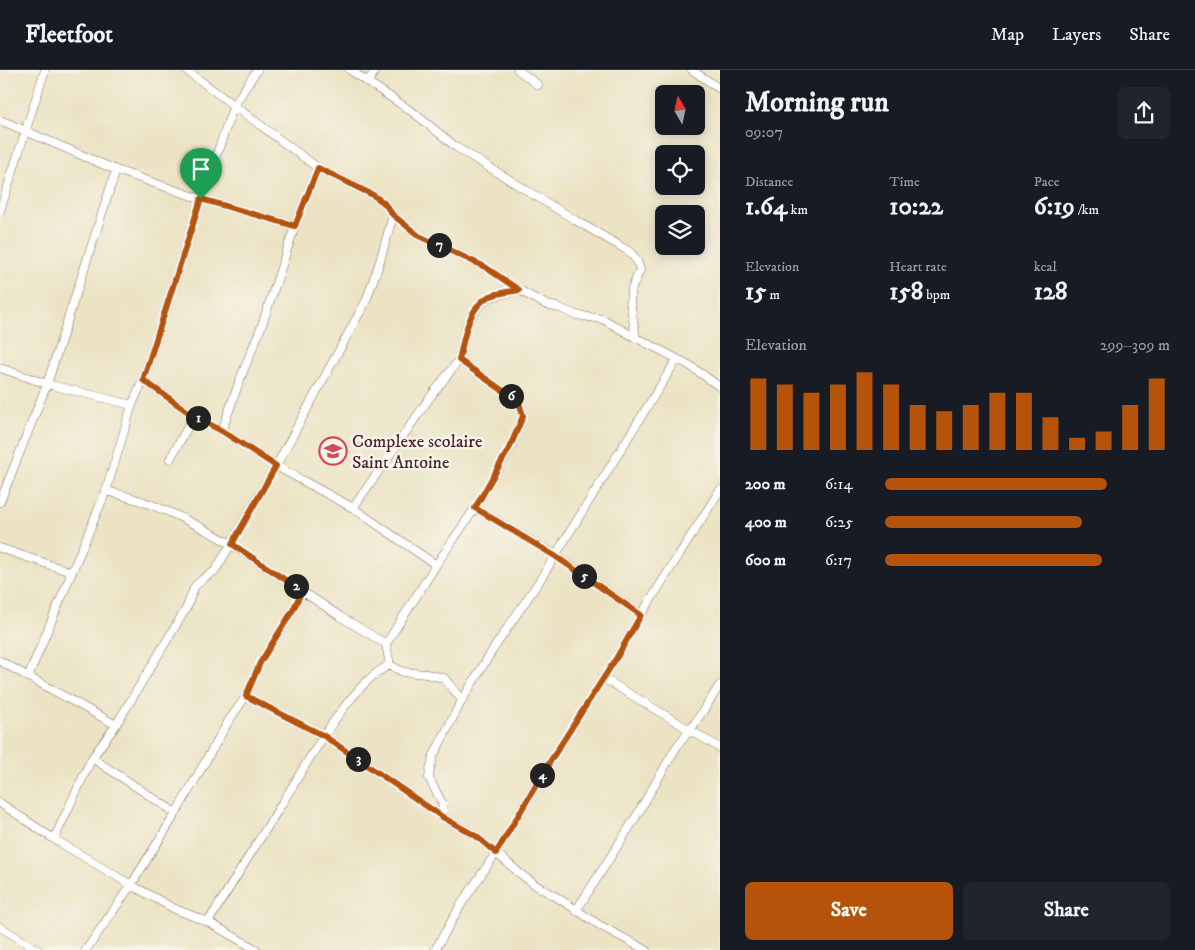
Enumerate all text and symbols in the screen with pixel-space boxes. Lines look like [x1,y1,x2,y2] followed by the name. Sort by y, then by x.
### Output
[25,20,113,50] text: Fleetfoot
[991,24,1024,46] text: Map
[1052,24,1101,46] text: Layers
[1129,24,1170,46] text: Share
[655,85,705,135] north arrow
[655,85,705,255] map controls
[745,85,889,120] text: Morning run
[1118,87,1170,139] button: share
[745,122,783,142] text: 09:07
[655,145,705,195] button: locate
[180,148,222,199] pin
[187,155,215,183] icon: arrive
[745,173,793,191] text: Distance
[889,173,920,191] text: Time
[1034,173,1060,191] text: Pace
[745,191,788,222] text: 1.64
[889,191,943,222] text: 10:22
[1034,191,1075,222] text: 6:19
[788,201,808,219] text: km
[1075,201,1099,219] text: /km
[655,205,705,255] button: layers
[426,232,452,258] pin: 7
[436,236,443,254] text: 7
[745,258,799,276] text: Elevation
[889,258,947,276] text: Heart rate
[1034,258,1057,276] text: kcal
[745,276,766,307] text: 15
[889,276,923,307] text: 158
[1034,276,1068,307] text: 128
[766,286,780,304] text: m
[923,286,950,304] text: bpm
[745,335,807,355] text: Elevation
[1100,335,1170,355] text: 299–309 m
[498,384,524,408] pin: 6
[508,387,515,405] text: 6
[186,406,210,430] pin: 1
[196,409,201,427] text: 1
[352,431,482,474] place label: Complexe scolaire Saint Antoine
[318,436,348,466] school or university icon: Complexe scolaire Saint Antoine
[745,474,786,494] text: 200 m
[825,474,853,494] text: 6:14
[745,512,787,532] text: 400 m
[825,512,853,532] text: 6:25
[745,550,786,570] text: 600 m
[825,550,852,570] text: 6:17
[572,564,596,588] pin: 5
[581,567,588,585] text: 5
[284,574,308,598] pin: 2
[293,577,300,595] text: 2
[346,746,370,772] pin: 3
[356,750,361,768] text: 3
[530,762,554,788] pin: 4
[538,766,547,784] text: 4
[745,882,953,940] button: Save
[963,882,1170,940] button: Share

